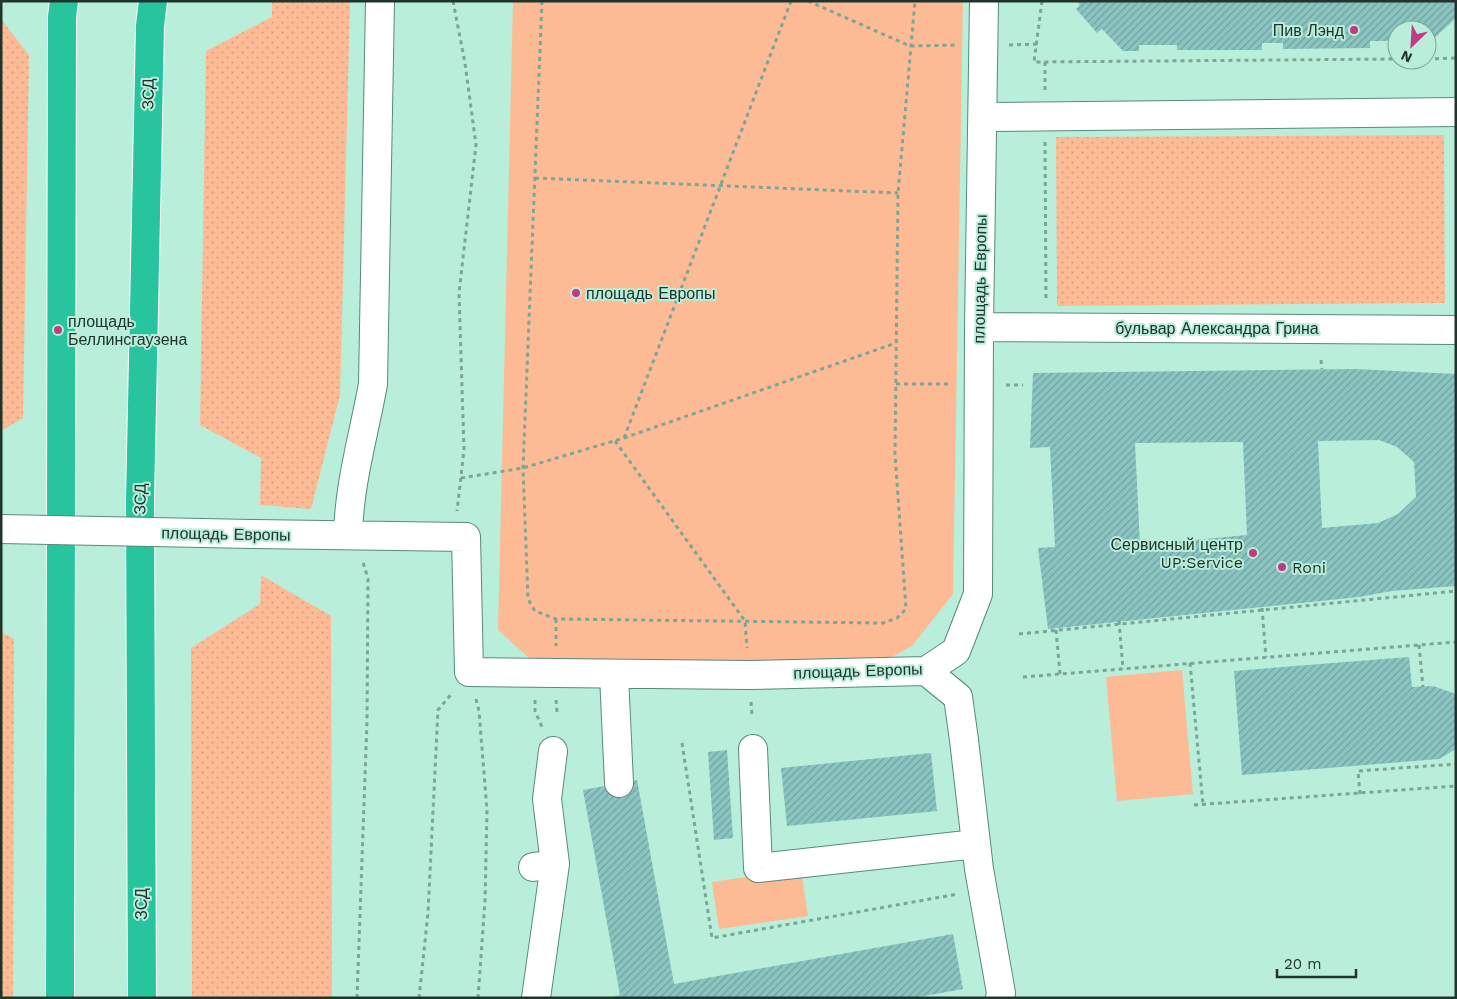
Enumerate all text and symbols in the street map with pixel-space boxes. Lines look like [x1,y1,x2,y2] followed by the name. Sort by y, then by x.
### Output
[1387,20,1437,70] north arrow
[1273,21,1345,40] place label: Пив Лэнд
[1348,24,1360,36] marker: Пив Лэнд
[1398,47,1415,66] text: N
[138,78,158,110] street label: ЗСД
[969,214,991,344] street label: площадь Европы
[586,284,715,303] place label: площадь Европы
[570,287,582,299] marker: площадь Европы
[68,312,187,349] place label: площадь Беллинсгаузена
[1115,319,1319,338] street label: бульвар Александра Грина
[52,324,64,336] marker: площадь Беллинсгаузена
[130,483,150,515] street label: ЗСД
[161,523,291,545] street label: площадь Европы
[1111,535,1243,572] place label: Сервисный центр UP:Service
[1247,547,1259,559] marker: Сервисный центр UP:Service
[1292,558,1326,577] place label: Roni
[1276,561,1288,573] marker: Roni
[793,659,923,683] street label: площадь Европы
[132,888,151,920] street label: ЗСД
[1277,946,1356,978] scale bar
[1284,955,1322,973] text: 20 m

